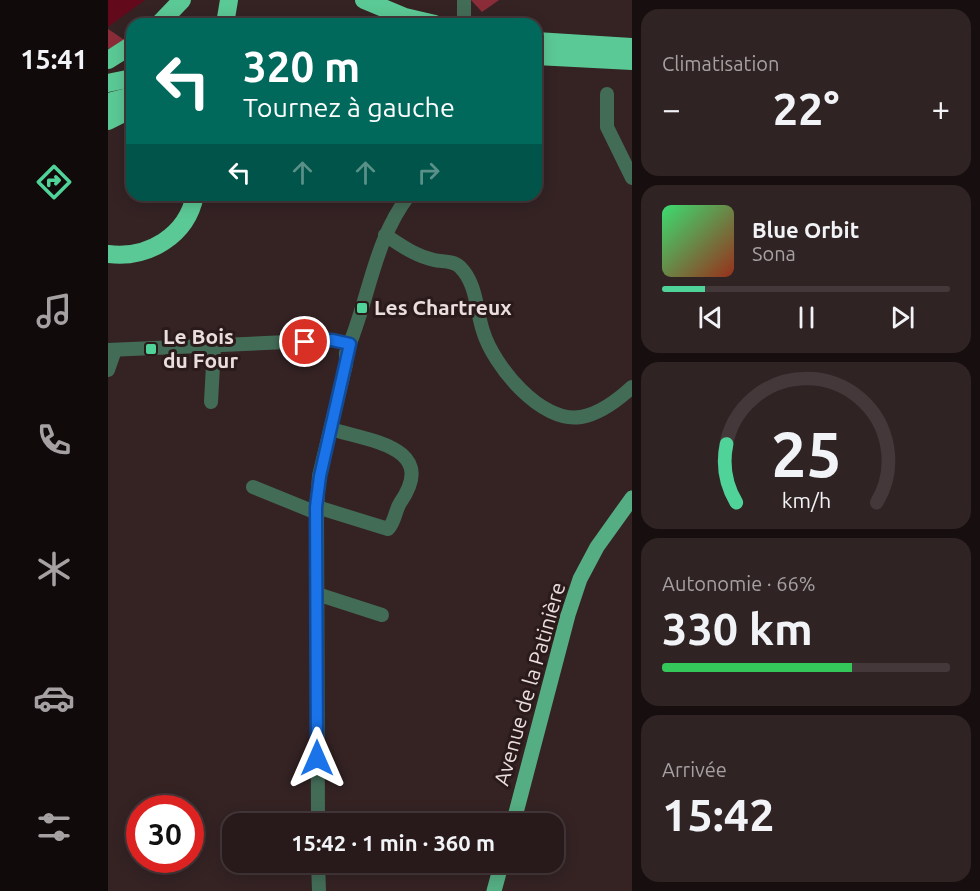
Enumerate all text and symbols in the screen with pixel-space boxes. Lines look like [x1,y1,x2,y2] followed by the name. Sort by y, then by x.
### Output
[144,42,222,120] icon: left
[243,43,360,90] text: 320 m
[20,44,88,74] text: 15:41
[662,52,779,75] text: Climatisation
[773,83,839,134] text: 22°
[662,90,681,127] text: −
[931,90,950,127] text: +
[243,92,455,122] text: Tournez à gauche
[223,156,256,189] icon: left
[286,156,319,189] icon: ahead
[349,156,382,189] icon: ahead
[412,156,445,189] icon: right
[33,161,75,203] icon: directions
[752,217,859,242] text: Blue Orbit
[752,242,796,265] text: Sona
[33,290,75,332] icon: music
[374,295,512,319] place label: Les Chartreux
[355,301,369,315] marker: Les Chartreux
[694,301,727,334] icon: previous
[790,301,823,334] icon: pause
[886,301,919,334] icon: next
[279,316,330,367] pin
[163,324,238,372] place label: Le Bois du Four
[288,325,321,358] icon: arrive
[144,342,158,356] marker: Le Bois du Four
[33,419,75,461] icon: phone
[771,419,841,489] text: 25
[781,488,831,512] text: km/h
[33,548,75,590] icon: climate
[662,572,816,595] text: Autonomie · 66%
[489,579,570,788] street label: Avenue de la Patinière
[662,603,813,654] text: 330 km
[33,677,75,719] icon: car
[285,726,349,790] position arrow
[662,758,727,781] text: Arrivée
[662,789,775,840] text: 15:42
[126,795,204,873] speed limit sign: 30
[33,806,75,848] icon: filters
[291,830,495,855] text: 15:42 · 1 min · 360 m

